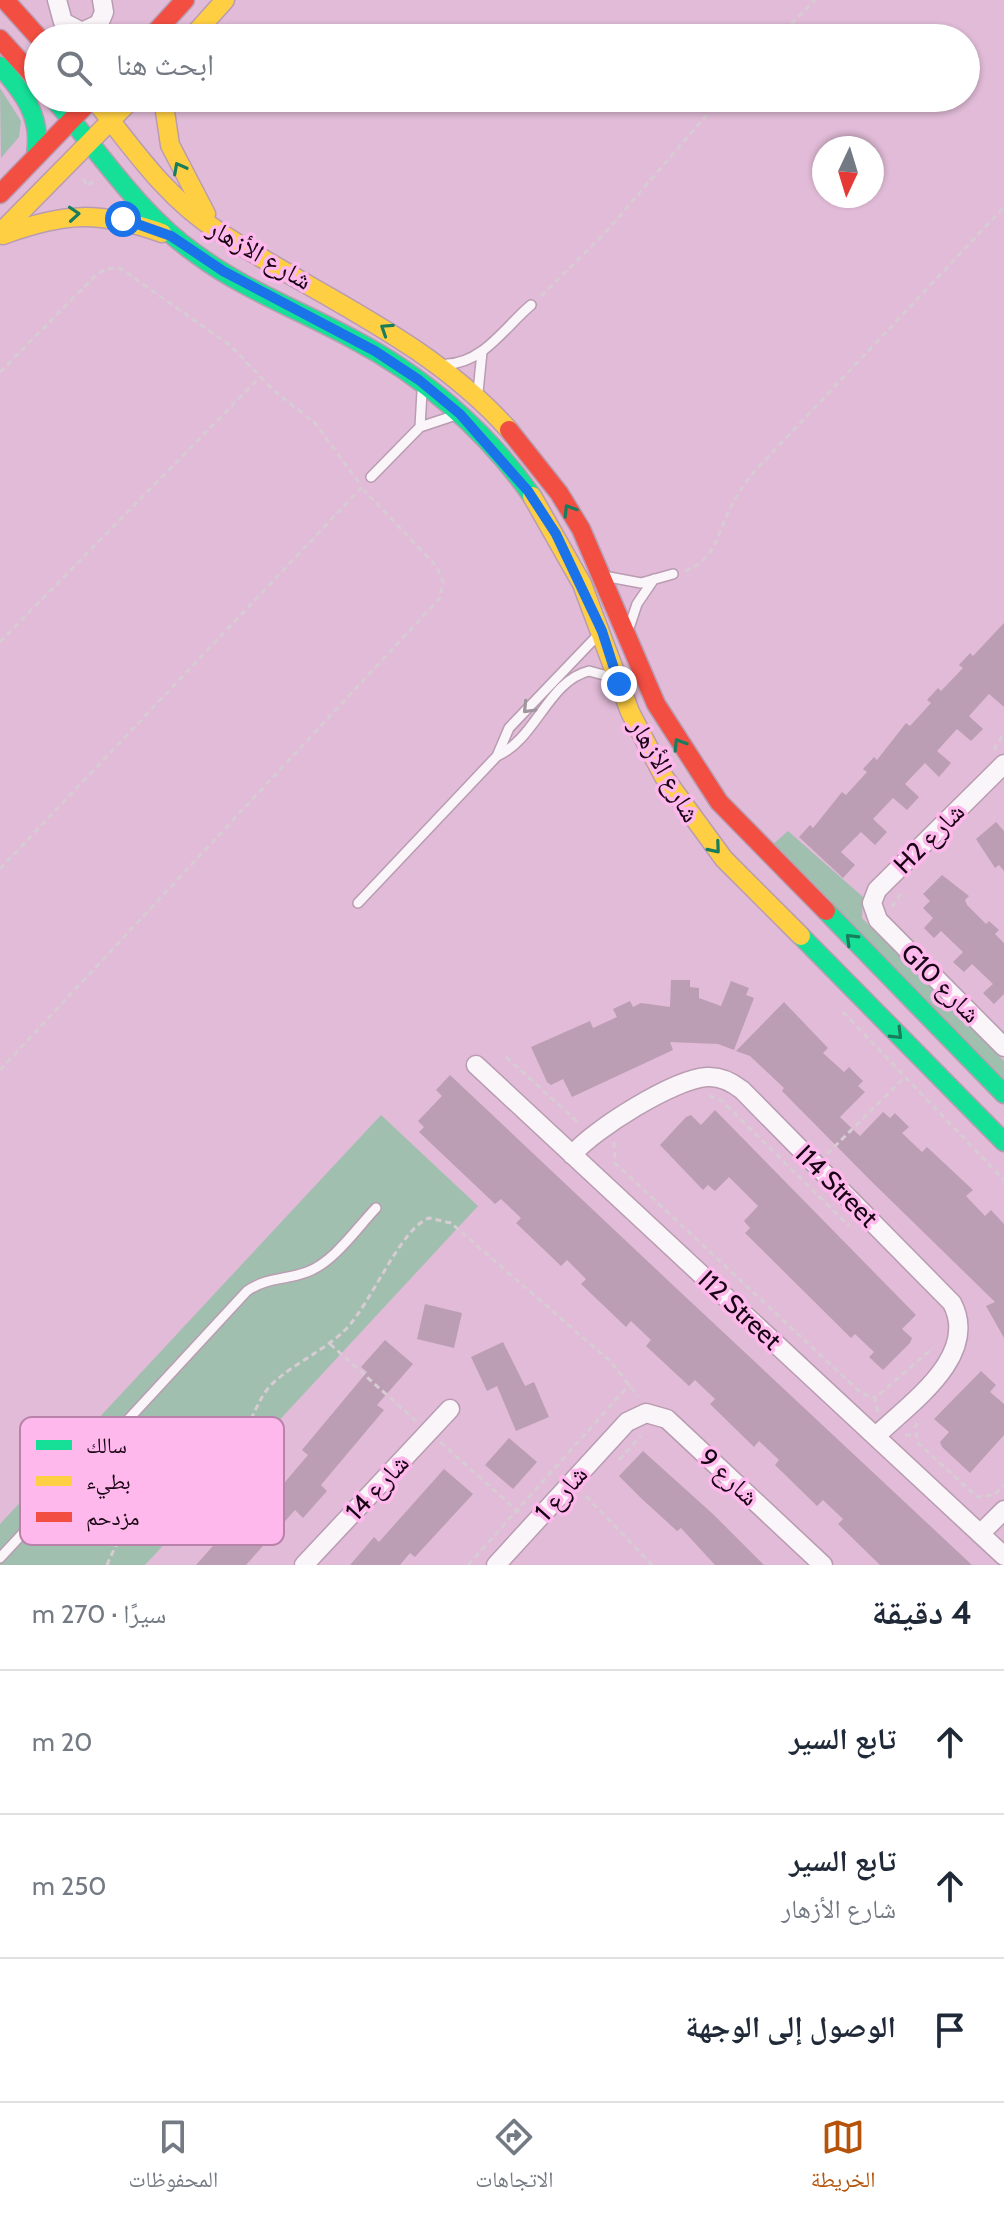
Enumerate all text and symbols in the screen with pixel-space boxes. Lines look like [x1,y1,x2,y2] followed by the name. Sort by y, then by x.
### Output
[24,24,980,112] search box
[52,46,96,90] icon: search
[116,46,214,83] text: ابحث هنا
[812,136,884,208] north arrow
[173,162,188,177] one-way arrow
[105,201,141,237] route start
[68,206,81,223] one-way arrow
[201,211,318,297] street label: شارع الأزهار
[380,323,395,338] one-way arrow
[563,504,579,519] one-way arrow
[601,666,637,702] route end
[523,699,537,713] one-way arrow
[622,711,708,828] street label: شارع الأزهار
[674,738,689,753] one-way arrow
[887,796,971,880] street label: H2 شارع
[705,839,720,853] one-way arrow
[845,934,860,948] one-way arrow
[895,937,987,1029] street label: G10 شارع
[888,1025,902,1039] one-way arrow
[789,1138,885,1234] street label: I14 Street
[692,1264,788,1356] street label: I12 Street
[20,1417,284,1545] legend
[86,1432,127,1459] text: سالك
[692,1441,766,1513] street label: شارع 9
[338,1447,416,1527] street label: شارع 14
[528,1459,594,1527] street label: شارع 1
[86,1468,131,1499] text: بطيء
[86,1504,140,1532] text: مزدحم
[872,1591,972,1633] text: 4 دقيقة
[32,1598,166,1630] text: سيرًا · 270 m
[789,1720,896,1757] text: تابع السير
[928,1720,972,1764] icon: ahead
[32,1726,92,1758] text: 20 m
[789,1842,896,1879] text: تابع السير
[928,1864,972,1908] icon: ahead
[32,1870,107,1902] text: 250 m
[781,1893,896,1925] text: شارع الأزهار
[685,2008,896,2045] text: الوصول إلى الوجهة
[928,2008,972,2052] icon: arrive
[129,2115,218,2201] tab: المحفوظات
[475,2115,553,2201] tab: الاتجاهات
[811,2115,875,2201] tab: الخريطة

